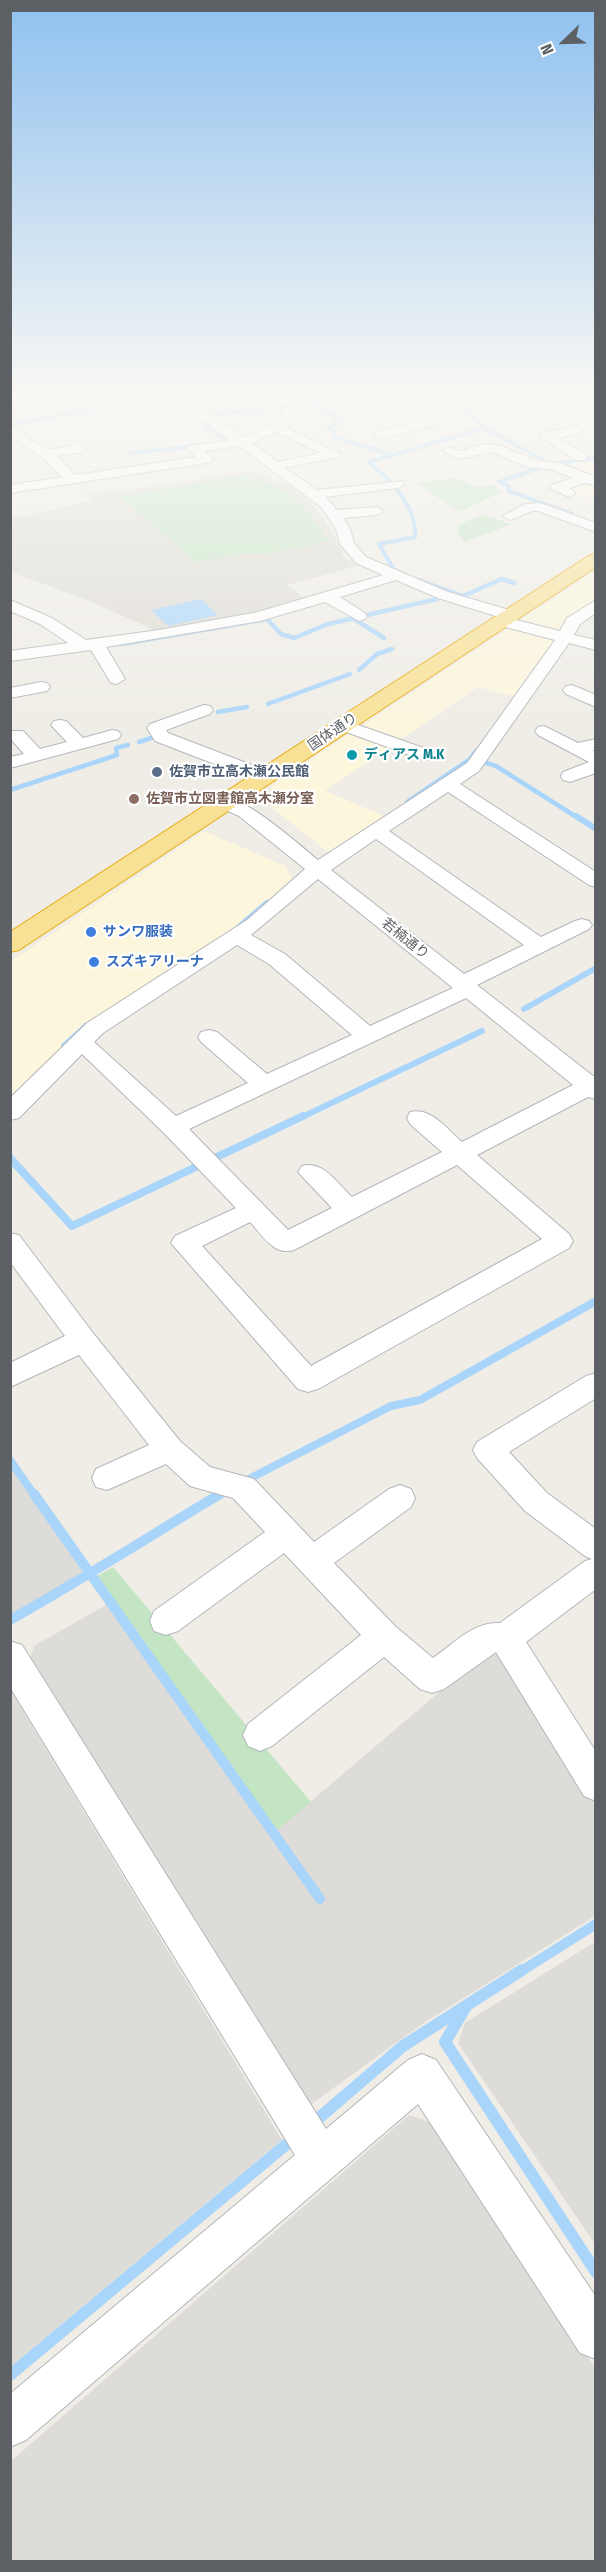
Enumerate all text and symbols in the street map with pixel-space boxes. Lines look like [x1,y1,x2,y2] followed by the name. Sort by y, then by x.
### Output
[534,12,594,72] north arrow
[536,41,558,57] text: N
[305,709,361,755] street label: 国体通り
[364,747,444,763] place label: ディアス M.K
[345,748,359,762] marker: ディアス M.K
[169,764,309,780] place label: 佐賀市立高木瀬公民館
[150,765,164,779] marker: 佐賀市立高木瀬公民館
[146,791,314,807] place label: 佐賀市立図書館高木瀬分室
[127,792,141,806] marker: 佐賀市立図書館高木瀬分室
[378,915,432,963] street label: 若楠通り
[103,924,173,940] place label: サンワ服装
[84,925,98,939] marker: サンワ服装
[106,954,204,970] place label: スズキアリーナ
[87,955,101,969] marker: スズキアリーナ

